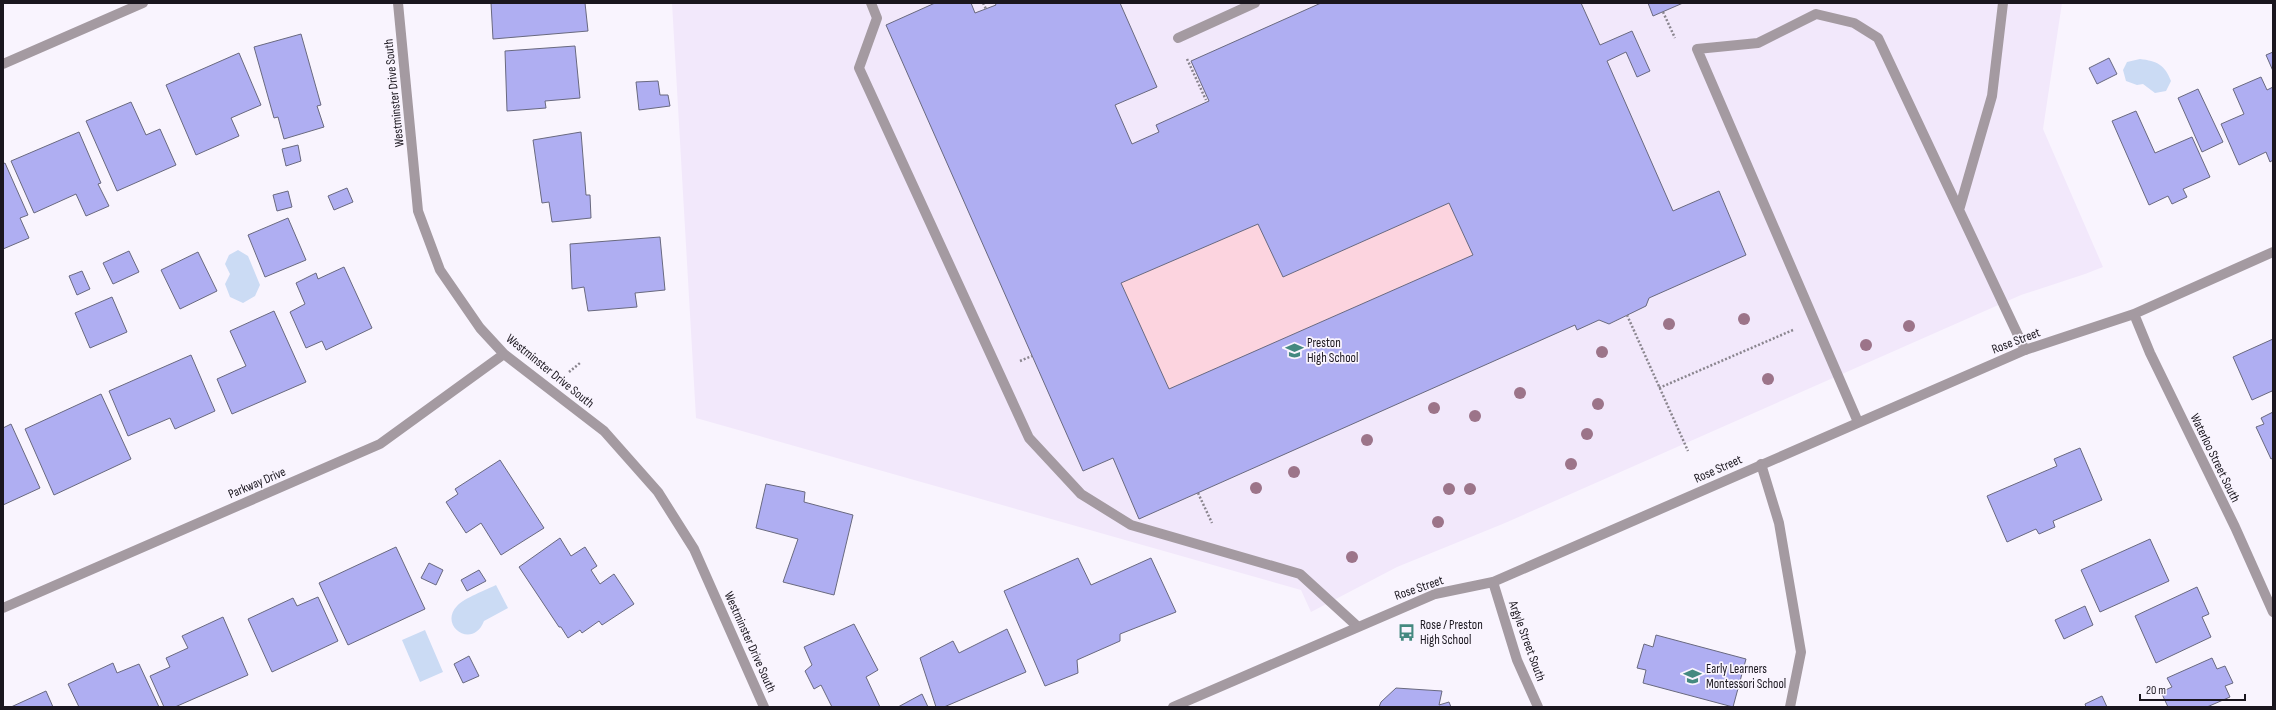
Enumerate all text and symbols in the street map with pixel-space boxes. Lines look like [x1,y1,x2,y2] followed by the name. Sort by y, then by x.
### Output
[380,38,408,148] street label: Westminster Drive South
[1989,324,2043,358] street label: Rose Street
[503,331,597,411] street label: Westminster Drive South
[1307,335,1358,366] place label: Preston High School
[1284,340,1304,360] school or university icon: Preston High School
[2187,411,2243,505] street label: Waterloo Street South
[1692,451,1744,487] street label: Rose Street
[226,464,288,502] street label: Parkway Drive
[1392,572,1446,604] street label: Rose Street
[721,589,779,695] street label: Westminster Drive South
[1505,598,1549,683] street label: Argyle Street South
[1420,617,1483,648] place label: Rose / Preston High School
[1397,622,1417,642] bus stop icon: Rose / Preston High School
[1706,661,1786,692] place label: Early Learners Montessori School
[1683,666,1703,686] school or university icon: Early Learners Montessori School
[2140,676,2245,702] scale bar
[2146,683,2166,698] text: 20 m

